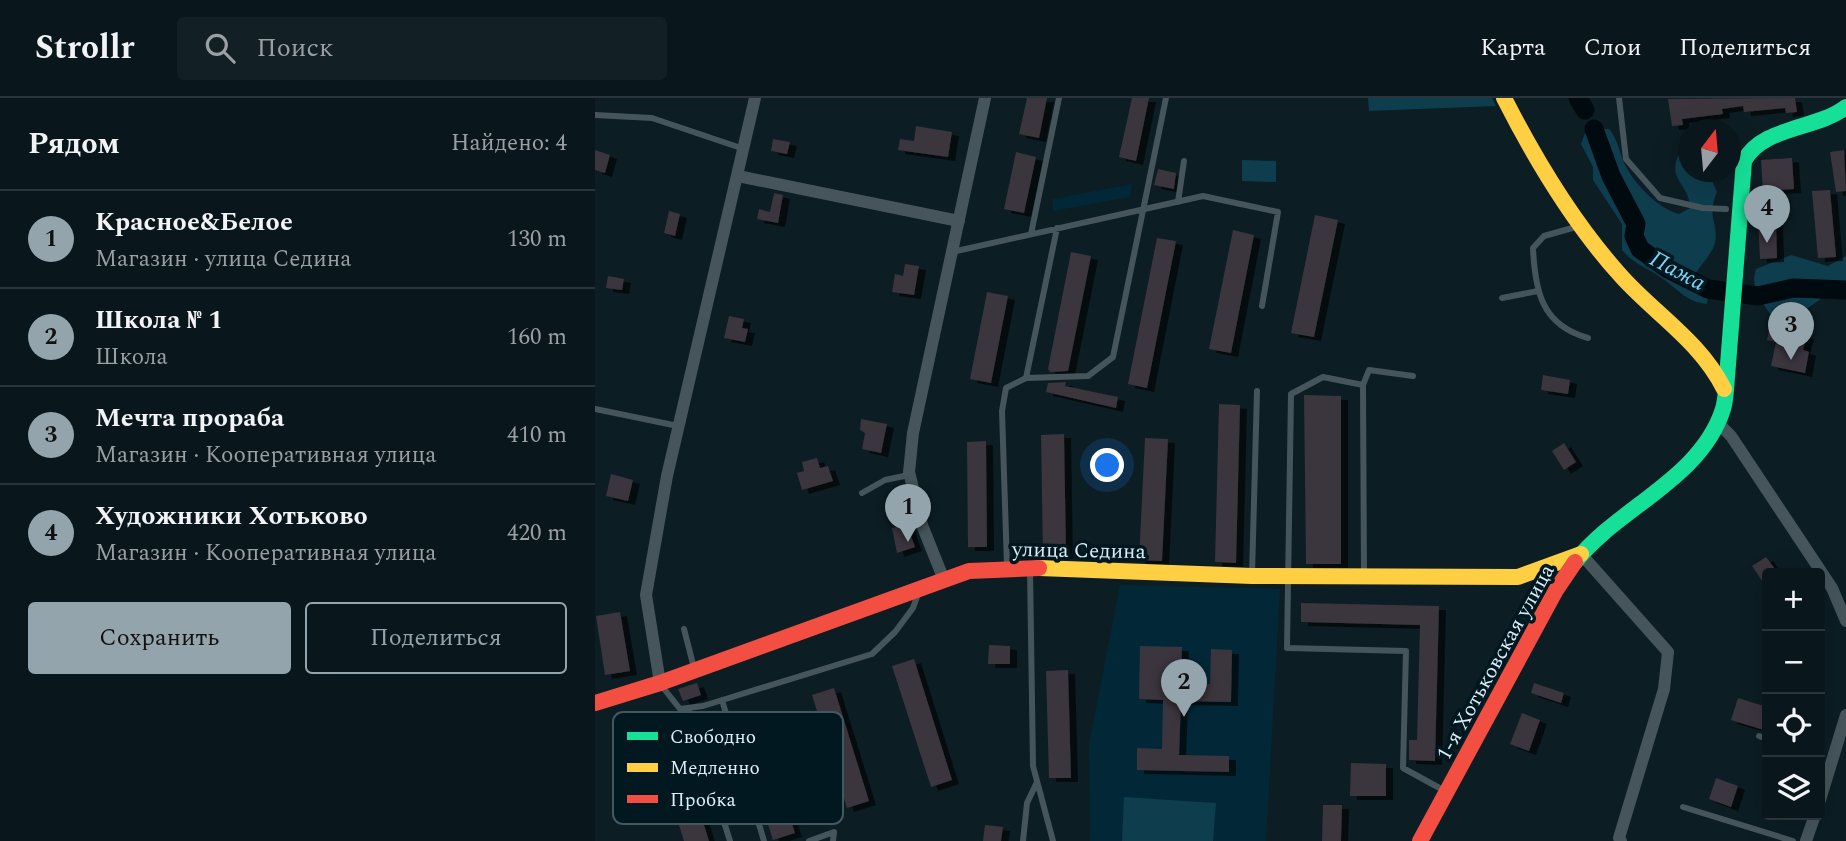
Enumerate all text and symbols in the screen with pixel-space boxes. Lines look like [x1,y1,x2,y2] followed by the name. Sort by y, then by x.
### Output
[177,17,667,80] search box
[35,23,135,73] text: Strollr
[257,28,333,68] text: Поиск
[201,29,239,67] icon: search
[1480,30,1546,66] text: Карта
[1584,30,1641,66] text: Слои
[1679,30,1811,66] text: Поделиться
[1678,119,1741,182] north arrow
[28,121,120,167] text: Рядом
[451,126,567,161] text: Найдено: 4
[1744,185,1790,243] pin: 4
[95,202,293,242] text: Красное&Белое
[45,222,57,257] text: 1
[507,222,567,257] text: 130 m
[95,242,352,277] text: Магазин · улица Седина
[1643,242,1712,301] water label: Пажа
[95,300,223,340] text: Школа № 1
[1768,302,1814,360] pin: 3
[45,320,57,355] text: 2
[507,320,567,355] text: 160 m
[95,340,168,375] text: Школа
[95,398,284,438] text: Мечта прораба
[45,418,57,453] text: 3
[507,418,567,453] text: 410 m
[95,438,436,473] text: Магазин · Кооперативная улица
[1090,448,1124,482] your location
[885,484,931,542] pin: 1
[95,496,368,536] text: Художники Хотьково
[45,516,57,551] text: 4
[507,516,567,551] text: 420 m
[1011,534,1147,568] street label: улица Седина
[95,536,436,571] text: Магазин · Кооперативная улица
[1429,558,1564,766] street label: 1-я Хотьковская улица
[1762,568,1825,820] map controls
[1762,568,1825,631] button: +
[28,602,291,674] button: Сохранить
[305,602,567,674] button: Поделиться
[1762,631,1825,694] button: −
[1161,659,1207,717] pin: 2
[1762,694,1825,757] button: locate
[613,712,843,824] legend
[670,723,756,752] text: Свободно
[670,754,760,783] text: Медленно
[1762,757,1825,820] button: layers
[670,786,737,815] text: Пробка

